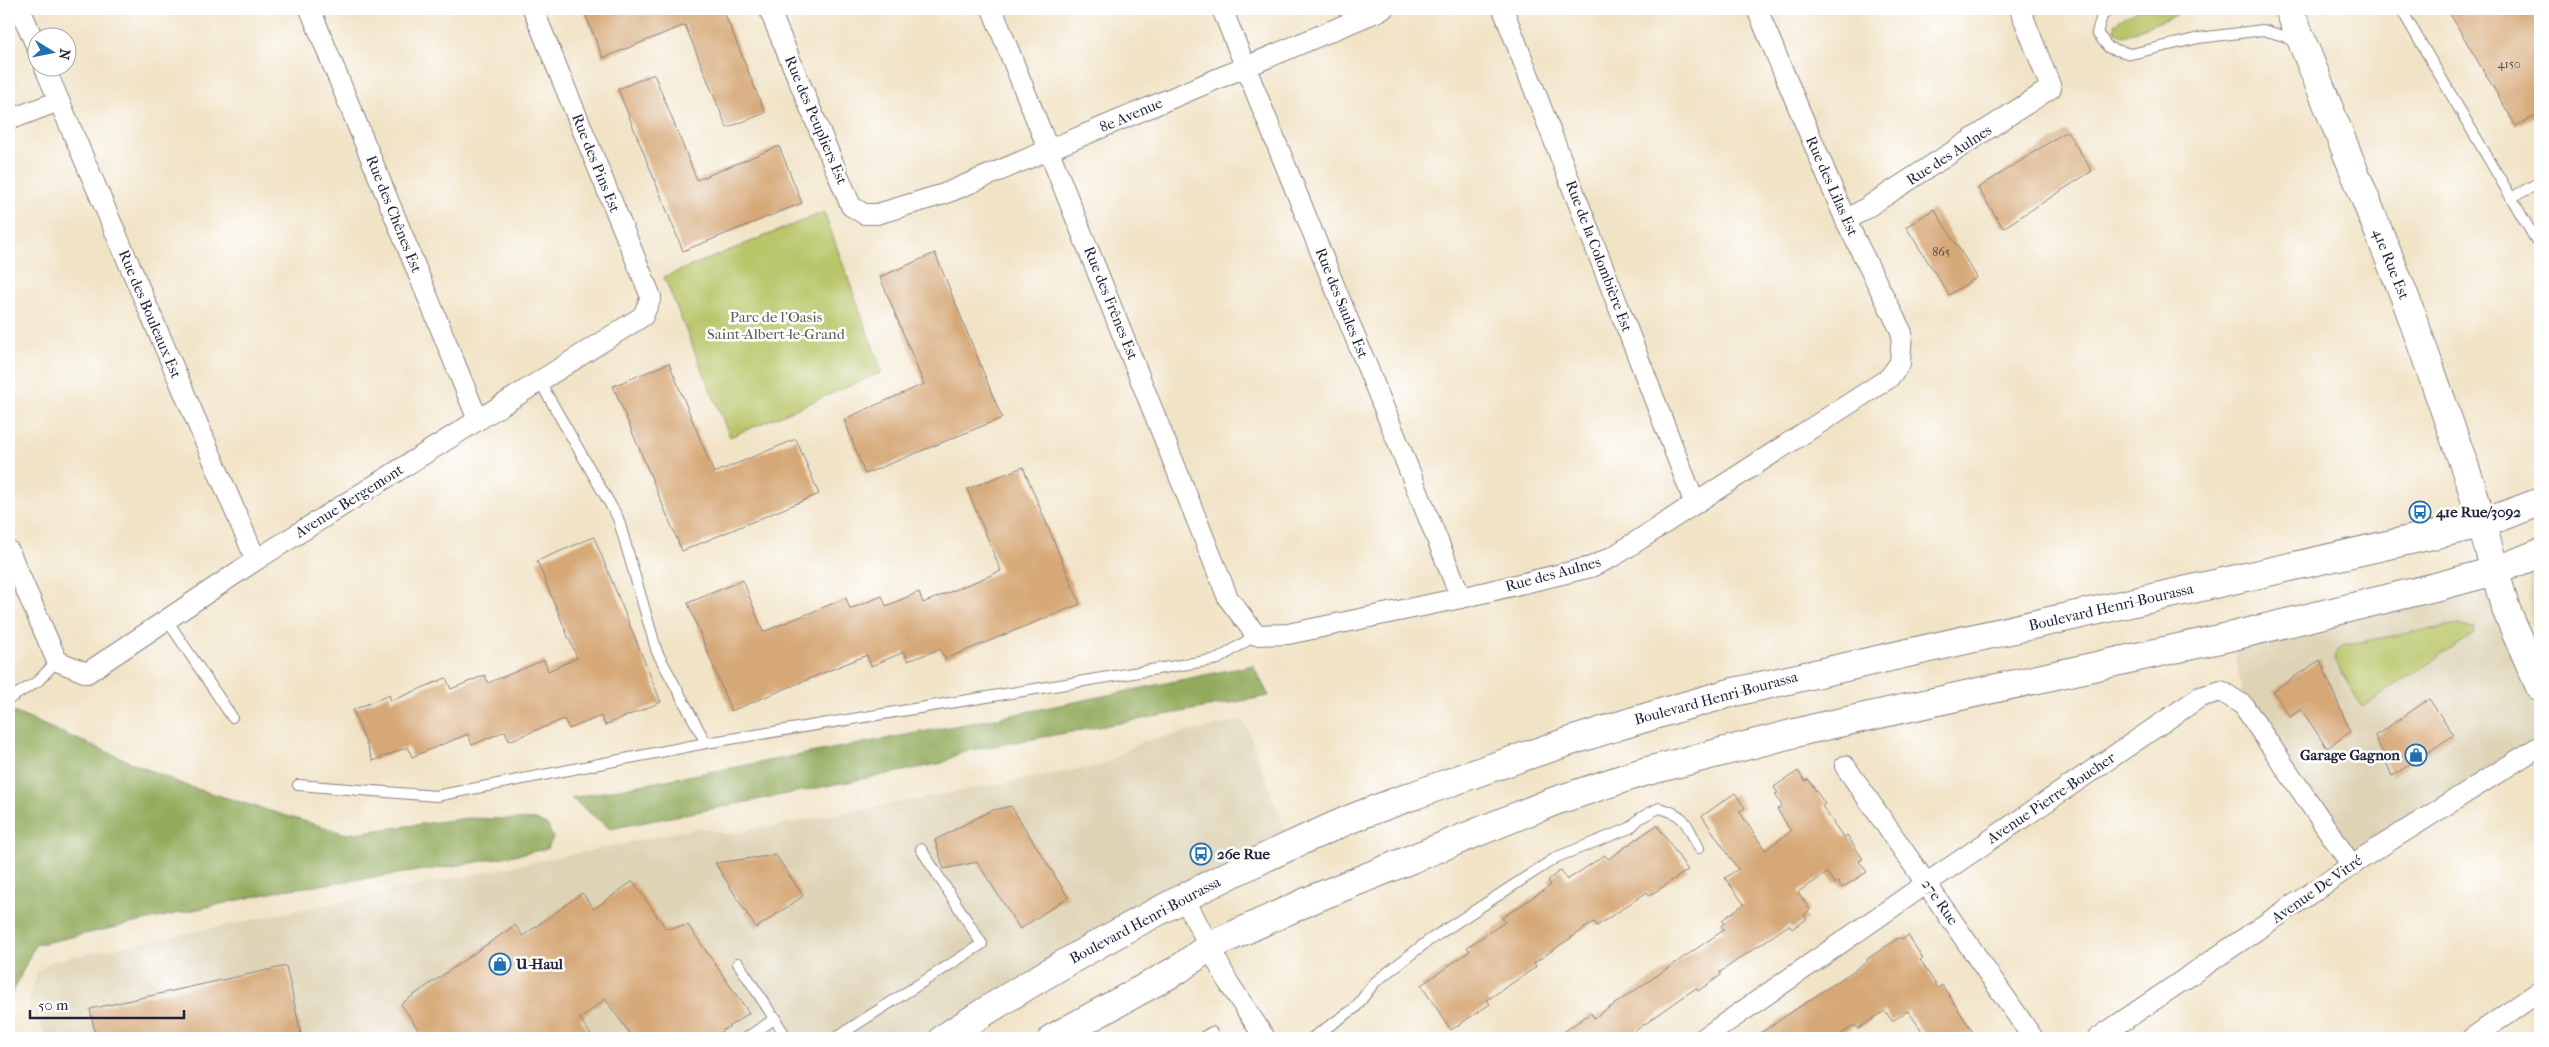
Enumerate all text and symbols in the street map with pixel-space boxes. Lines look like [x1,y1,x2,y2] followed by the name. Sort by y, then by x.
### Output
[28,28,78,78] north arrow
[55,47,74,61] text: N
[781,53,851,187] street label: Rue des Peupliers Est
[2497,57,2521,71] house number: 4150
[1097,93,1166,136] street label: 8e Avenue
[568,111,624,216] street label: Rue des Pins Est
[1903,121,1995,189] street label: Rue des Aulnes
[1802,133,1862,239] street label: Rue des Lilas Est
[362,153,426,276] street label: Rue des Chênes Est
[1562,178,1636,335] street label: Rue de la Colombière Est
[2369,226,2414,303] street label: 41e Rue Est
[1080,244,1142,363] street label: Rue des Frênes Est
[1312,245,1373,361] street label: Rue des Saules Est
[1932,245,1950,259] house number: 865
[115,247,185,381] street label: Rue des Bouleaux Est
[707,308,846,343] park label: Parc de l'Oasis Saint-Albert-le-Grand
[291,460,407,542] street label: Avenue Bergemont
[2408,500,2432,524] bus stop icon: 41e Rue/3092
[2435,503,2521,521] place label: 41e Rue/3092
[1503,553,1603,595] street label: Rue des Aulnes
[2027,579,2196,635] street label: Boulevard Henri-Bourassa
[1632,667,1801,728] street label: Boulevard Henri-Bourassa
[2404,743,2428,767] shop icon: Garage Gagnon
[2300,746,2400,764] place label: Garage Gagnon
[1983,748,2119,848] street label: Avenue Pierre-Boucher
[1189,842,1213,866] bus stop icon: 26e Rue
[1217,845,1271,863] place label: 26e Rue
[2267,851,2366,928] street label: Avenue De Vitré
[1066,872,1225,967] street label: Boulevard Henri-Bourassa
[1918,876,1963,929] street label: 27e Rue
[488,952,512,976] shop icon: U-Haul
[515,955,564,973] place label: U-Haul
[30,987,184,1019] scale bar
[38,996,69,1014] text: 50 m

